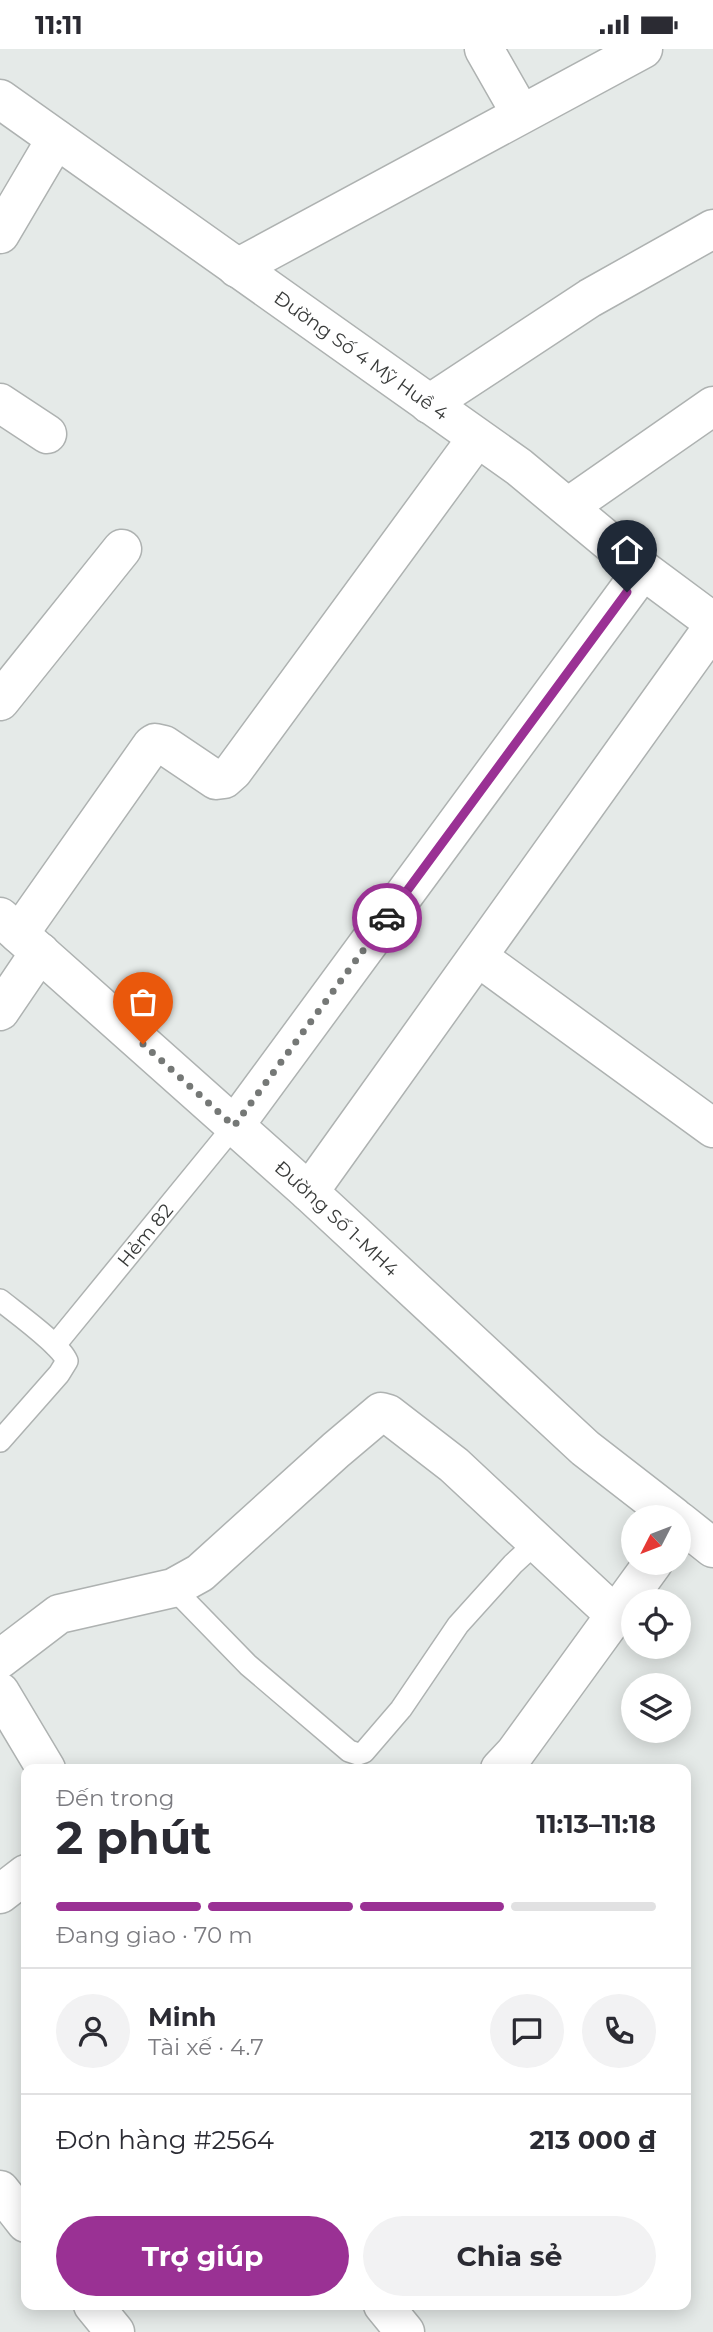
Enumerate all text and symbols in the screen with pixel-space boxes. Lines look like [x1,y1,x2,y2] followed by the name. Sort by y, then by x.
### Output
[35,9,83,41] text: 11:11
[270,286,453,425] street label: Đường Số 4 Mỹ Huề 4
[597,520,657,592] pin
[608,531,646,569] icon: home
[352,883,422,953] courier
[368,899,406,937] icon: car
[113,972,173,1044] pin
[124,983,162,1021] icon: bag
[270,1156,404,1281] street label: Đường Số 1-MH4
[112,1199,178,1271] street label: Hẻm 82
[621,1505,691,1575] north arrow
[621,1505,691,1743] map controls
[621,1589,691,1659] button: locate
[621,1673,691,1743] button: layers
[56,1784,175,1812] text: Đến trong
[536,1808,656,1840] text: 11:13–11:18
[56,1809,211,1866] text: 2 phút
[56,1921,253,1949] text: Đang giao · 70 m
[56,1994,130,2068] button: person
[490,1994,564,2068] button: chat
[582,1994,656,2068] button: phone
[148,2001,217,2033] text: Minh
[148,2033,264,2061] text: Tài xế · 4.7
[56,2124,274,2156] text: Đơn hàng #2564
[529,2124,656,2156] text: 213 000 ₫
[56,2216,349,2296] button: Trợ giúp
[363,2216,656,2296] button: Chia sẻ

